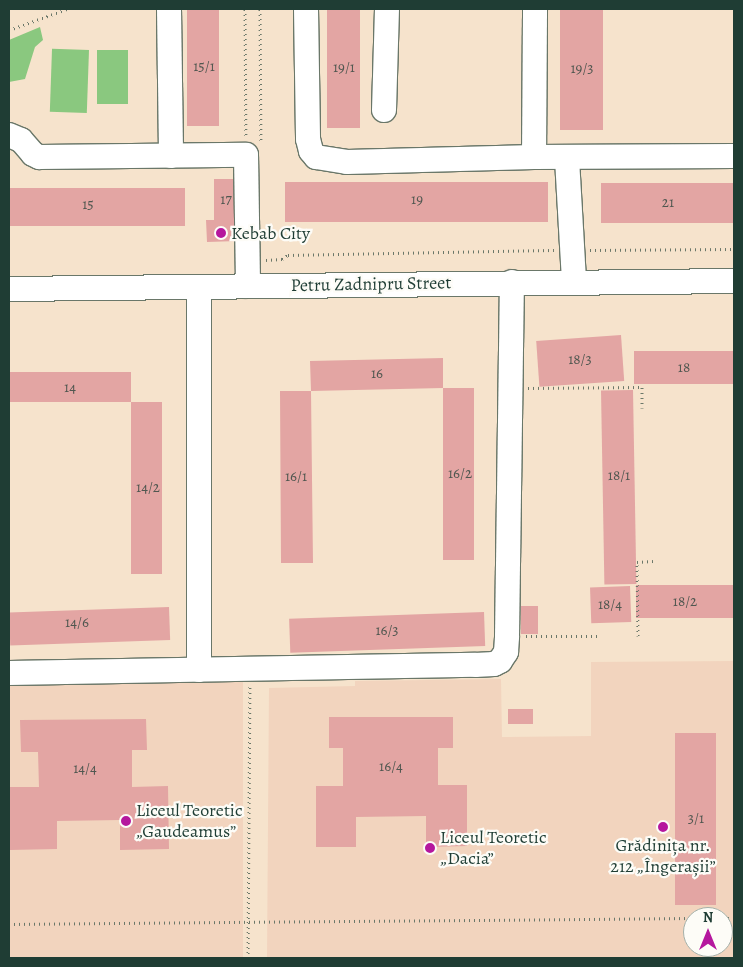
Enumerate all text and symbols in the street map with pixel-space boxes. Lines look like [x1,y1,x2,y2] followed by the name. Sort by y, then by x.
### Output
[193,58,215,76] house number: 15/1
[333,59,355,77] house number: 19/1
[570,60,594,78] house number: 19/3
[220,191,232,209] house number: 17
[411,191,423,209] house number: 19
[662,194,674,212] house number: 21
[82,196,94,214] house number: 15
[231,222,310,244] place label: Kebab City
[215,227,227,239] marker: Kebab City
[291,272,451,296] street label: Petru Zadnipru Street
[568,351,592,369] house number: 18/3
[678,359,690,377] house number: 18
[371,365,383,383] house number: 16
[64,379,76,397] house number: 14
[448,465,472,483] house number: 16/2
[608,467,630,485] house number: 18/1
[285,468,307,486] house number: 16/1
[136,479,160,497] house number: 14/2
[673,593,697,611] house number: 18/2
[598,596,622,614] house number: 18/4
[65,614,89,632] house number: 14/6
[375,622,399,640] house number: 16/3
[379,758,403,776] house number: 16/4
[73,760,97,778] house number: 14/4
[136,800,243,842] place label: Liceul Teoretic „Gaudeamus”
[688,810,704,828] house number: 3/1
[120,815,132,827] marker: Liceul Teoretic „Gaudeamus”
[657,821,669,833] marker: Grădinița nr. 212 „Îngerașii”
[440,827,547,870] place label: Liceul Teoretic „Dacia”
[610,835,716,878] place label: Grădinița nr. 212 „Îngerașii”
[424,842,436,854] marker: Liceul Teoretic „Dacia”
[683,907,733,957] north arrow
[703,908,713,927] text: N

